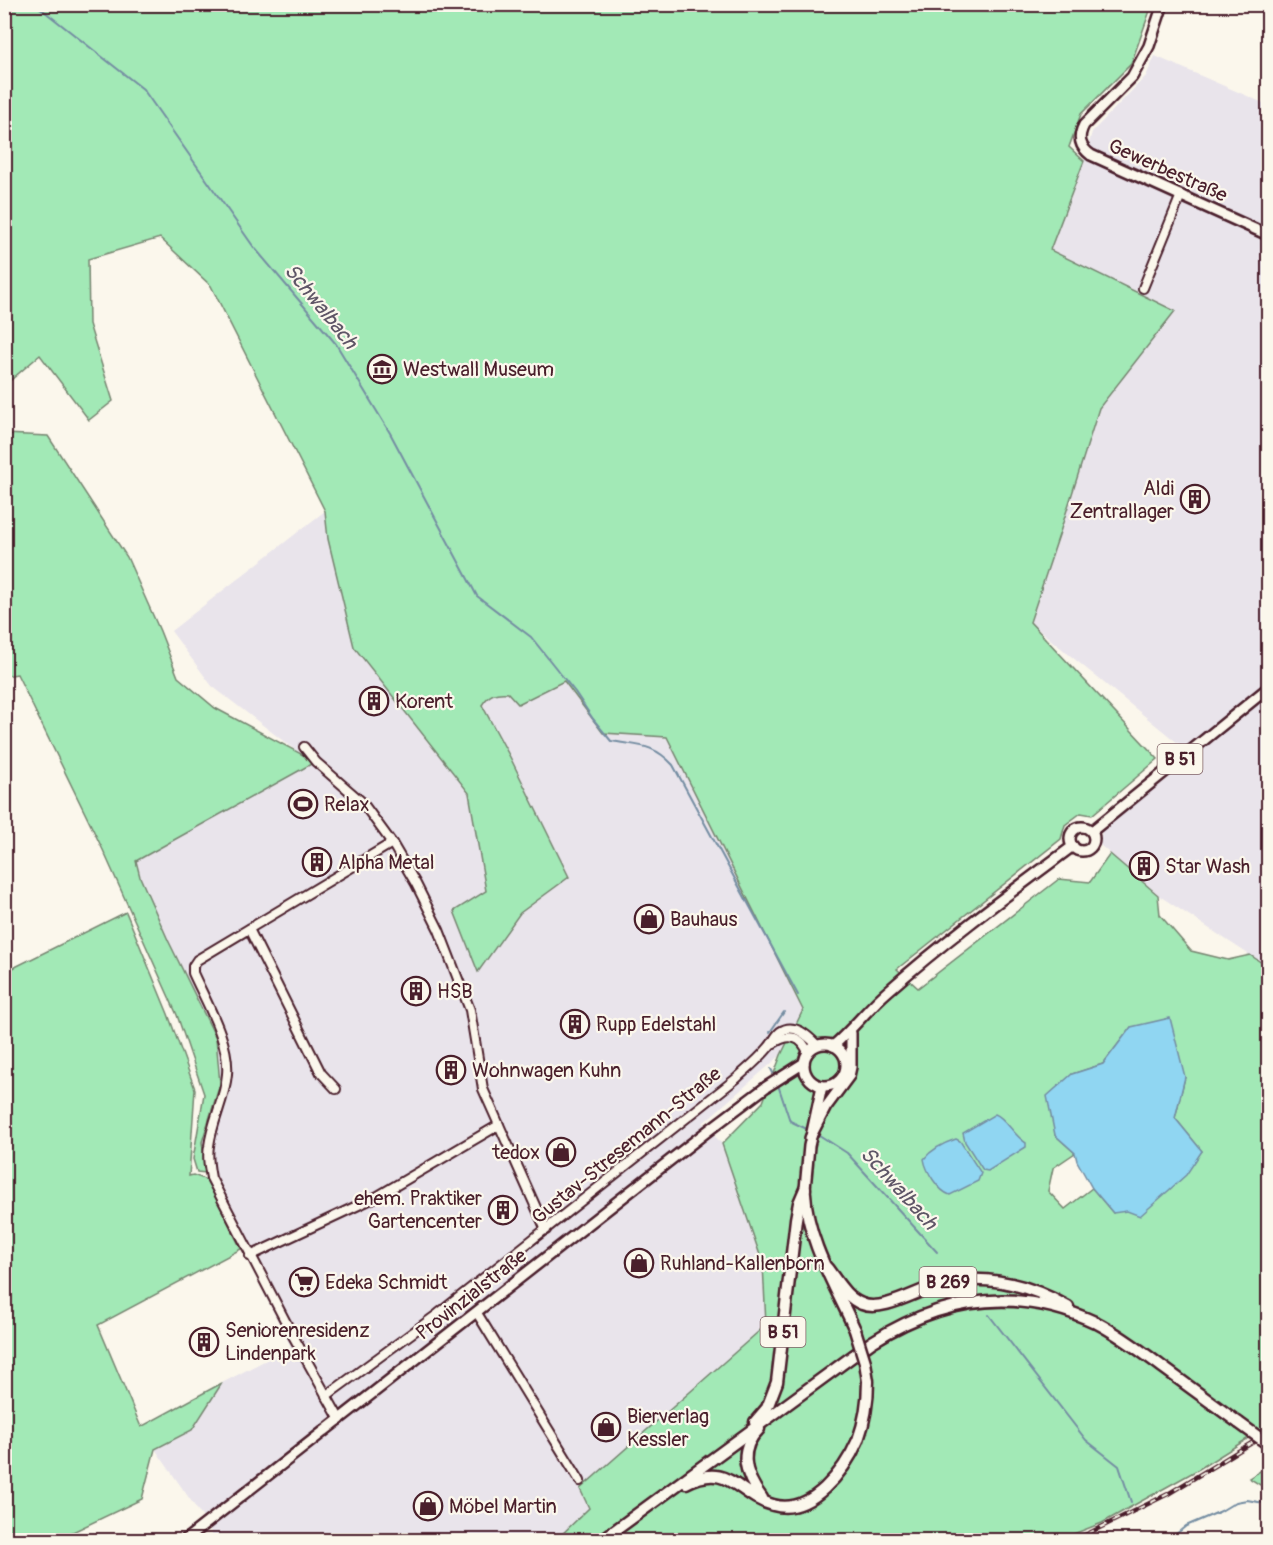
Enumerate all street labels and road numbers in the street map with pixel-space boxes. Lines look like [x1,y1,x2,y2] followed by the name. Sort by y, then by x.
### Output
[1104,133,1231,208] street label: Gewerbestraße
[1158,744,1202,774] road number: B 51
[527,1061,726,1230] street label: Gustav-Stresemann-Straße
[411,1243,532,1346] street label: Provinzialstraße
[920,1267,976,1297] road number: B 269
[760,1317,806,1347] road number: B 51

